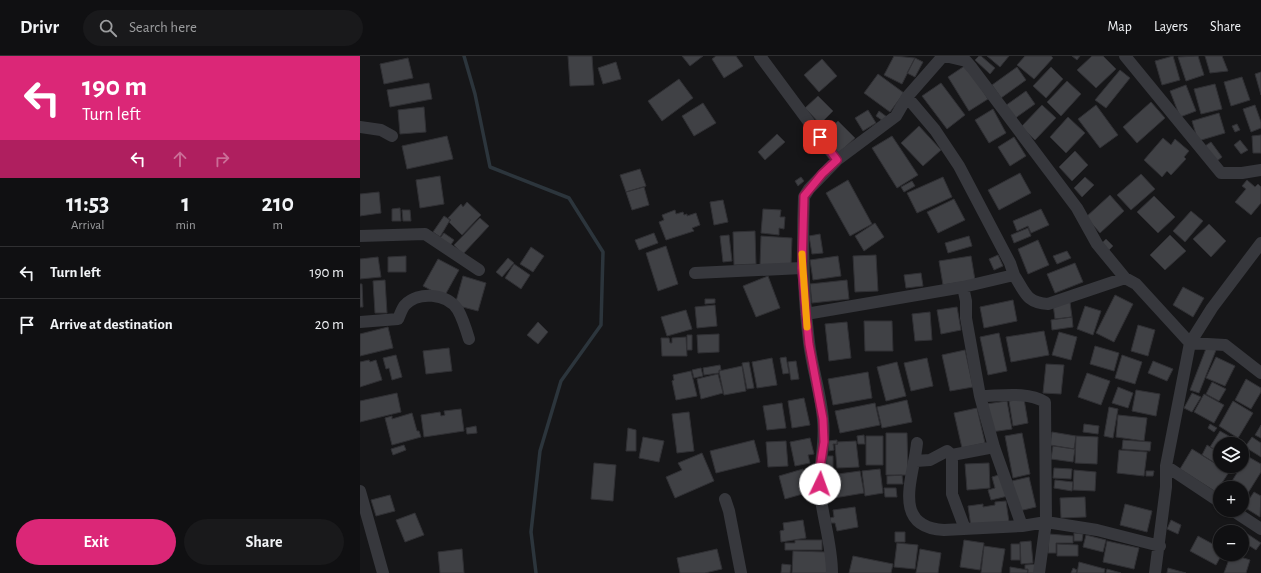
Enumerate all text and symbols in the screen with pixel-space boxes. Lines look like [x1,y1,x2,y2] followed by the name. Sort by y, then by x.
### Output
[83,10,363,46] search box
[97,17,119,39] icon: search
[20,18,59,37] text: Drivr
[129,20,197,35] text: Search here
[1107,20,1132,34] text: Map
[1154,20,1188,34] text: Layers
[1210,20,1241,34] text: Share
[16,72,68,124] icon: left
[82,73,147,101] text: 190 m
[82,106,141,124] text: Turn left
[803,120,837,154] pin
[809,126,831,148] icon: arrive
[127,148,149,170] icon: left
[169,148,191,170] icon: ahead
[211,148,233,170] icon: right
[66,192,109,216] text: 11:53
[181,192,190,216] text: 1
[262,192,294,216] text: 210
[71,219,104,232] text: Arrival
[175,219,196,232] text: min
[273,219,283,232] text: m
[16,262,38,284] icon: left
[50,265,101,280] text: Turn left
[309,265,344,280] text: 190 m
[16,314,38,336] icon: arrive
[50,317,173,332] text: Arrive at destination
[315,317,344,332] text: 20 m
[1213,437,1249,561] map controls
[1213,437,1249,473] button: layers
[799,463,841,505] position arrow
[1213,481,1249,517] button: +
[16,519,176,565] button: Exit
[184,519,344,565] button: Share
[1213,525,1249,561] button: −

